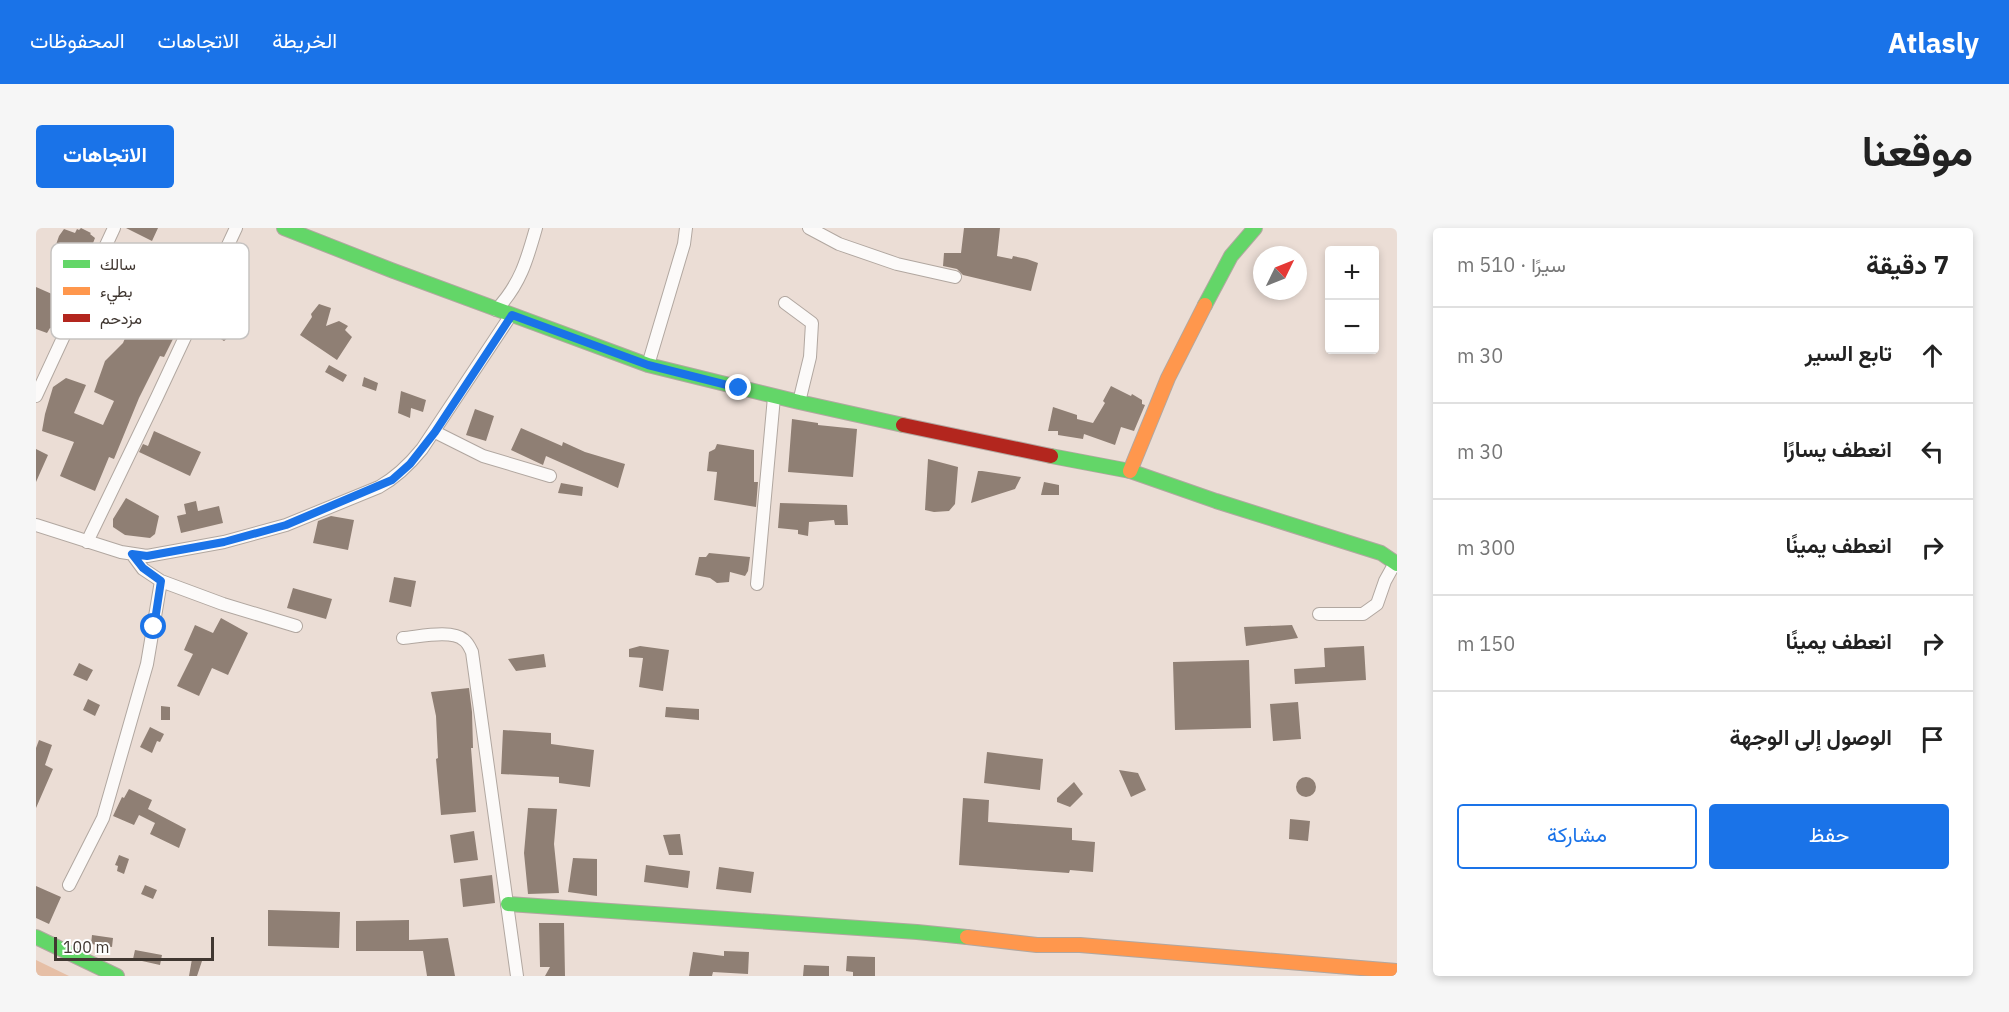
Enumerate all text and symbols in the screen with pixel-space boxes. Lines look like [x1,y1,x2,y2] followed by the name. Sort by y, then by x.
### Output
[1888,24,1979,61] text: Atlasly
[30,26,125,54] text: المحفوظات
[158,26,239,54] text: الاتجاهات
[272,26,337,54] text: الخريطة
[1862,123,1973,178] text: موقعنا
[36,125,174,188] button: الاتجاهات
[51,243,249,339] legend
[1253,246,1307,300] north arrow
[1325,246,1379,354] map controls
[1325,246,1379,300] button: +
[1866,247,1949,281] text: 7 دقيقة
[1457,251,1566,278] text: سيرًا · 510 m
[100,254,136,274] text: سالك
[100,281,132,305] text: بطيء
[1325,300,1379,354] button: −
[100,308,142,329] text: مزدحم
[1805,338,1892,367] text: تابع السير
[1916,339,1949,372] icon: ahead
[1457,342,1503,369] text: 30 m
[725,374,751,400] route end
[1783,434,1892,463] text: انعطف يسارًا
[1916,435,1949,468] icon: left
[1457,438,1503,465] text: 30 m
[1785,530,1892,559] text: انعطف يمينًا
[1916,531,1949,564] icon: right
[1457,534,1515,561] text: 300 m
[140,613,166,639] route start
[1785,626,1892,655] text: انعطف يمينًا
[1916,627,1949,660] icon: right
[1457,630,1515,657] text: 150 m
[1730,722,1892,751] text: الوصول إلى الوجهة
[1916,723,1949,756] icon: arrive
[1457,804,1697,869] button: مشاركة
[1709,804,1949,869] button: حفظ
[54,934,214,962] scale bar
[63,937,110,957] text: 100 m

